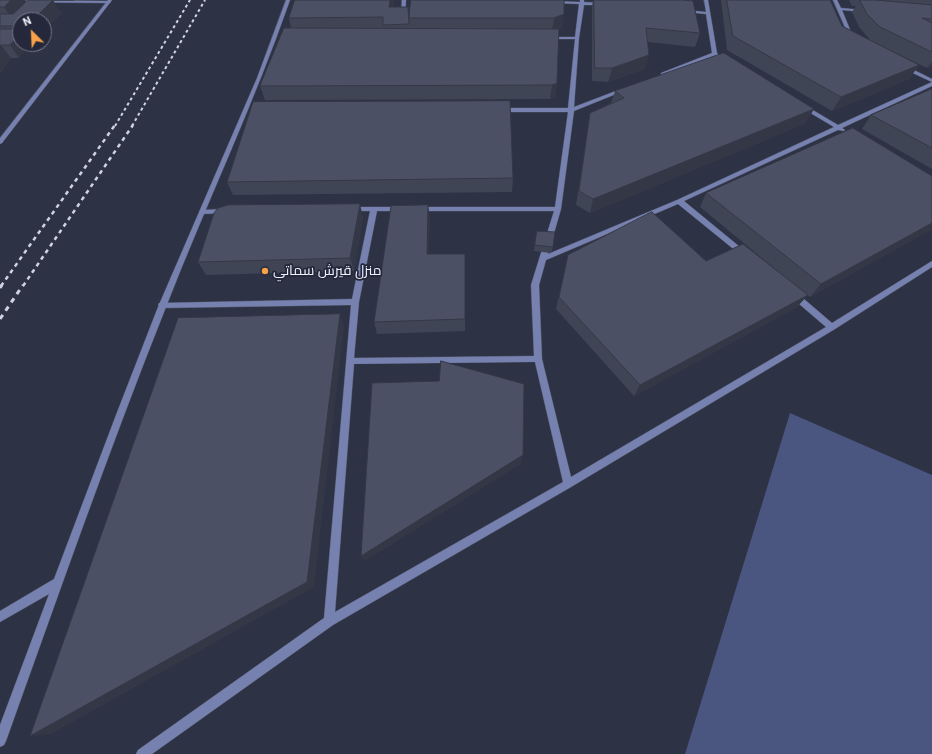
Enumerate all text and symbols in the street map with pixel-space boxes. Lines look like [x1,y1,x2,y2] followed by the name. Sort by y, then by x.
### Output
[12,12,52,52] north arrow
[21,14,34,29] text: N
[273,263,382,279] place label: منزل قيرش سماتي
[260,266,270,276] marker: منزل قيرش سماتي

